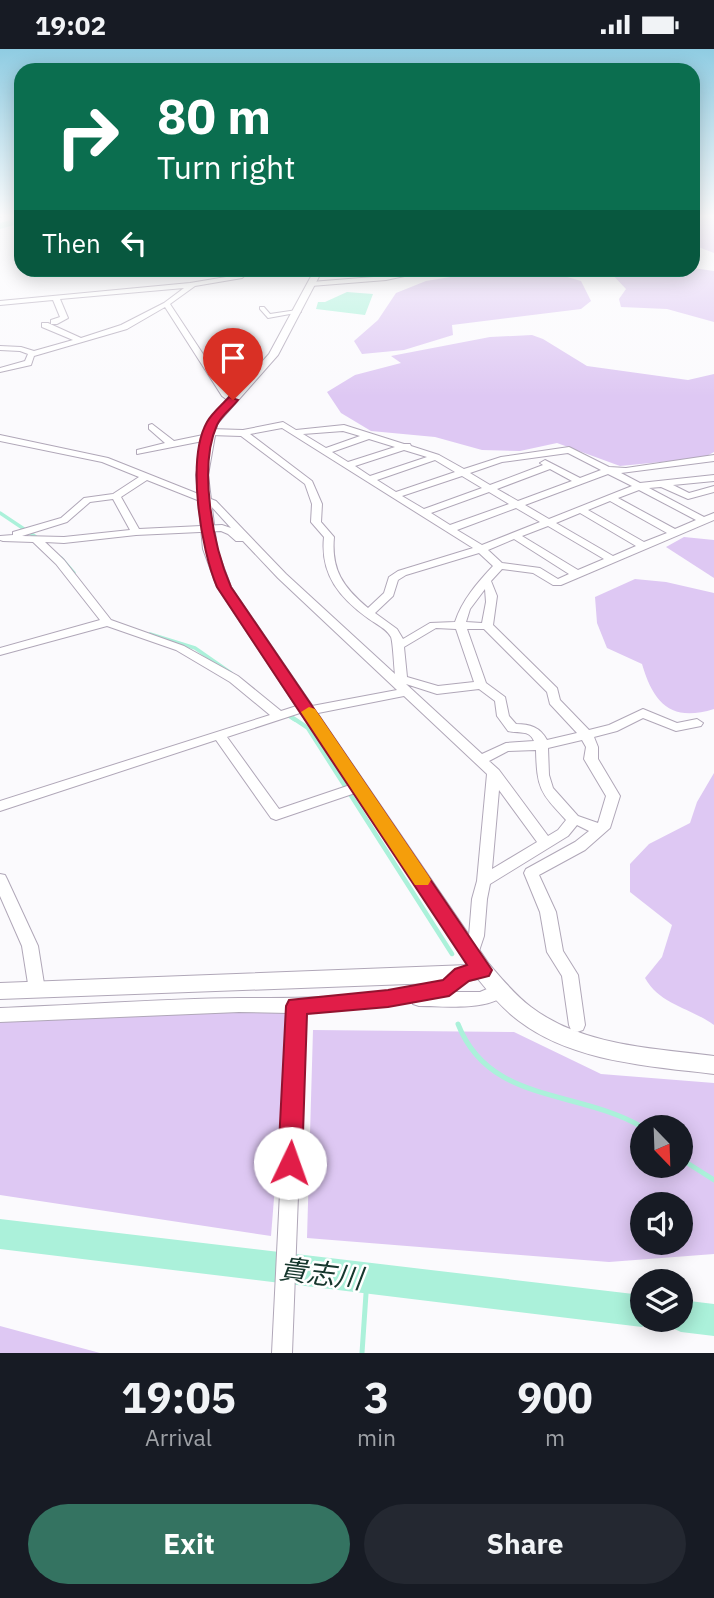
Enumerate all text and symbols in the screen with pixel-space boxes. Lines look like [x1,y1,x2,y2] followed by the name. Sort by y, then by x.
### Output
[35,8,106,42] text: 19:02
[157,84,271,147] text: 80 m
[42,91,133,182] icon: right
[157,146,295,188] text: Turn right
[115,224,153,262] icon: left
[42,226,101,260] text: Then
[203,328,263,400] pin
[214,339,252,377] icon: arrive
[630,1115,693,1178] north arrow
[630,1115,693,1332] map controls
[253,1126,327,1200] position arrow
[630,1192,693,1255] button: sound
[277,1250,368,1297] water label: 貴志川
[630,1269,693,1332] button: layers
[121,1370,236,1425] text: 19:05
[364,1370,389,1425] text: 3
[517,1370,593,1425] text: 900
[145,1422,212,1452] text: Arrival
[357,1422,396,1452] text: min
[545,1422,565,1452] text: m
[28,1504,350,1584] button: Exit
[364,1504,686,1584] button: Share

